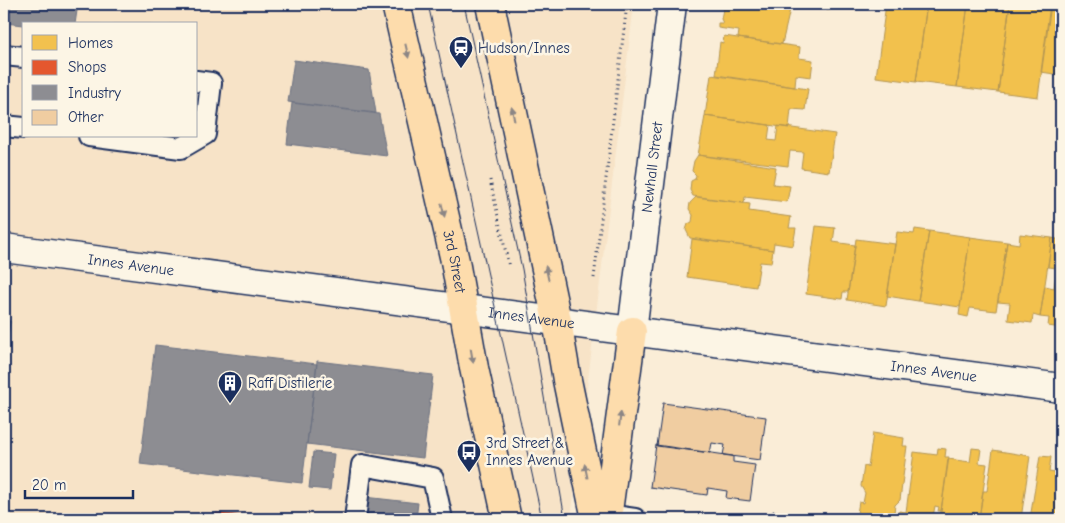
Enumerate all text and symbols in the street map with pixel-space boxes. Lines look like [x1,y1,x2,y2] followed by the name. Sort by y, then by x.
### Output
[22,22,198,138] legend
[68,34,113,52] text: Homes
[448,35,474,69] station icon: Hudson/Innes
[478,39,570,57] place label: Hudson/Innes
[403,44,411,60] one-way arrow
[68,58,106,76] text: Shops
[68,84,121,102] text: Industry
[509,106,517,122] one-way arrow
[68,108,103,126] text: Other
[638,120,667,214] street label: Newhall Street
[439,202,447,217] one-way arrow
[439,228,470,295] street label: 3rd Street
[87,250,176,280] street label: Innes Avenue
[543,266,551,281] one-way arrow
[487,303,576,333] street label: Innes Avenue
[469,349,477,365] one-way arrow
[890,357,979,386] street label: Innes Avenue
[217,370,243,404] building icon: Raff Distilerie
[248,374,333,392] place label: Raff Distilerie
[616,411,624,427] one-way arrow
[486,434,573,469] place label: 3rd Street & Innes Avenue
[456,439,482,473] bus stop icon: 3rd Street & Innes Avenue
[582,464,590,479] one-way arrow
[25,468,132,500] scale bar
[32,476,66,494] text: 20 m

